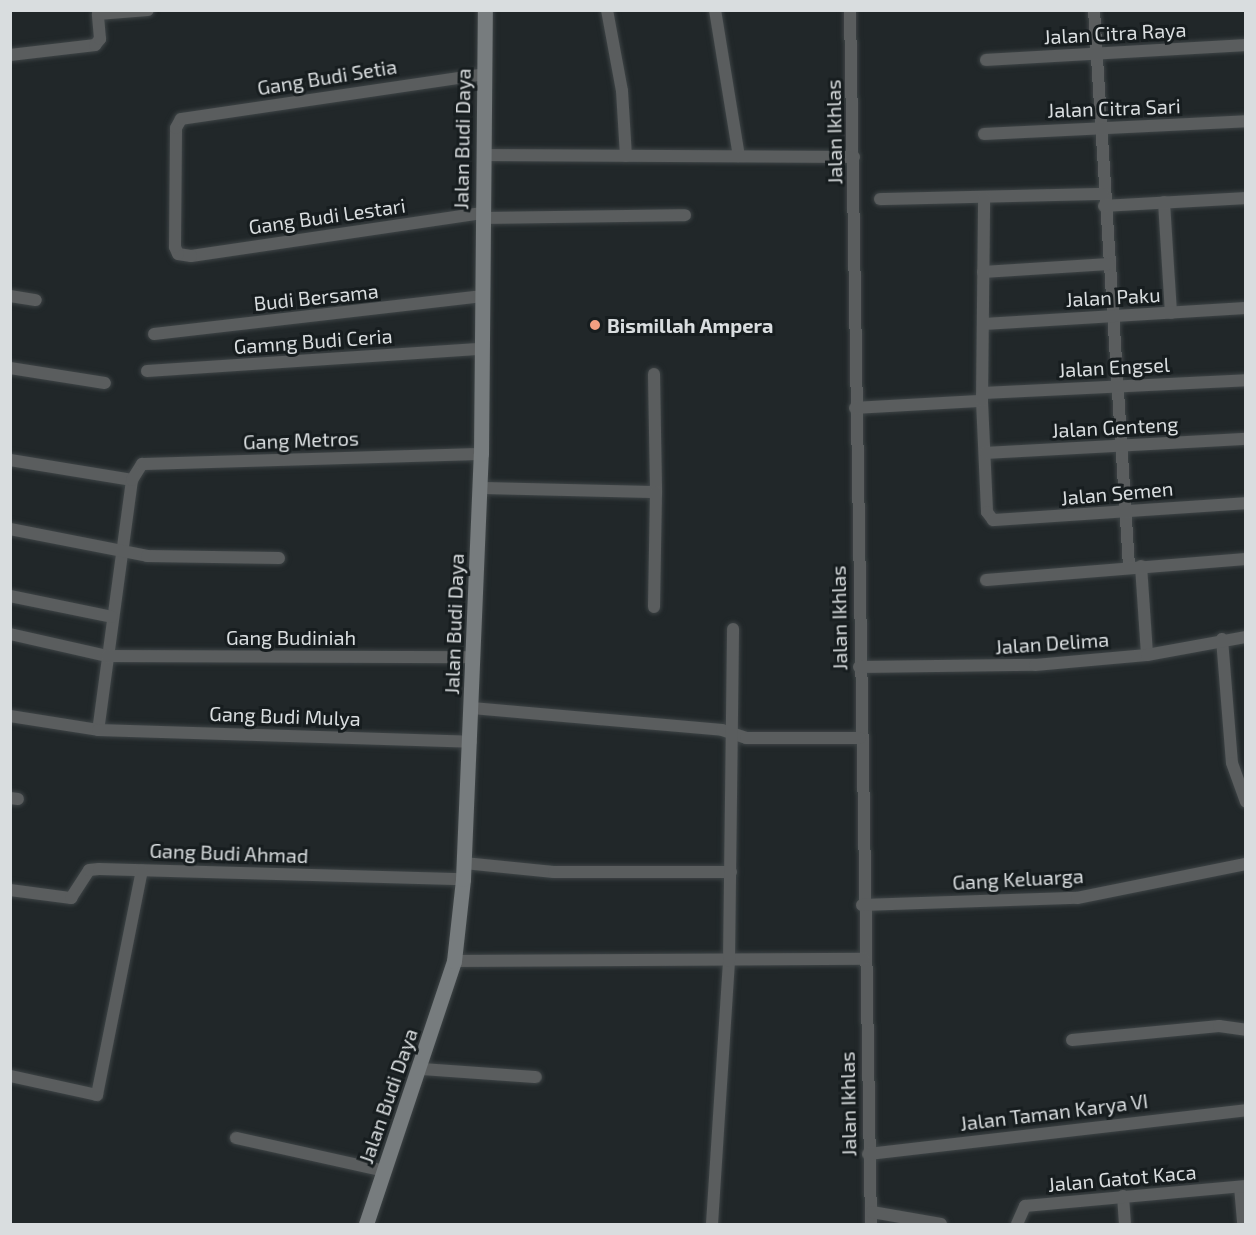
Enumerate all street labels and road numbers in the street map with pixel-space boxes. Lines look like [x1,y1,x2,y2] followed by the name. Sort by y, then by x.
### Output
[1043,17,1187,49] street label: Jalan Citra Raya
[256,54,398,100] street label: Gang Budi Setia
[449,68,475,210] street label: Jalan Budi Daya
[821,79,847,185] street label: Jalan Ikhlas
[1047,94,1181,122] street label: Jalan Citra Sari
[247,193,407,239] street label: Gang Budi Lestari
[252,279,380,315] street label: Budi Bersama
[1065,283,1161,311] street label: Jalan Paku
[233,323,393,359] street label: Gamng Budi Ceria
[1058,352,1170,382] street label: Jalan Engsel
[1051,412,1179,442] street label: Jalan Genteng
[243,426,359,454] street label: Gang Metros
[1060,476,1174,510] street label: Jalan Semen
[440,553,468,695] street label: Jalan Budi Daya
[826,565,852,671] street label: Jalan Ikhlas
[226,625,356,649] street label: Gang Budiniah
[994,627,1110,659] street label: Jalan Delima
[209,701,361,731] street label: Gang Budi Mulya
[149,838,309,868] street label: Gang Budi Ahmad
[952,864,1084,894] street label: Gang Keluarga
[354,1025,422,1167] street label: Jalan Budi Daya
[835,1051,861,1157] street label: Jalan Ikhlas
[958,1088,1150,1136] street label: Jalan Taman Karya VI
[1047,1160,1197,1196] street label: Jalan Gatot Kaca

